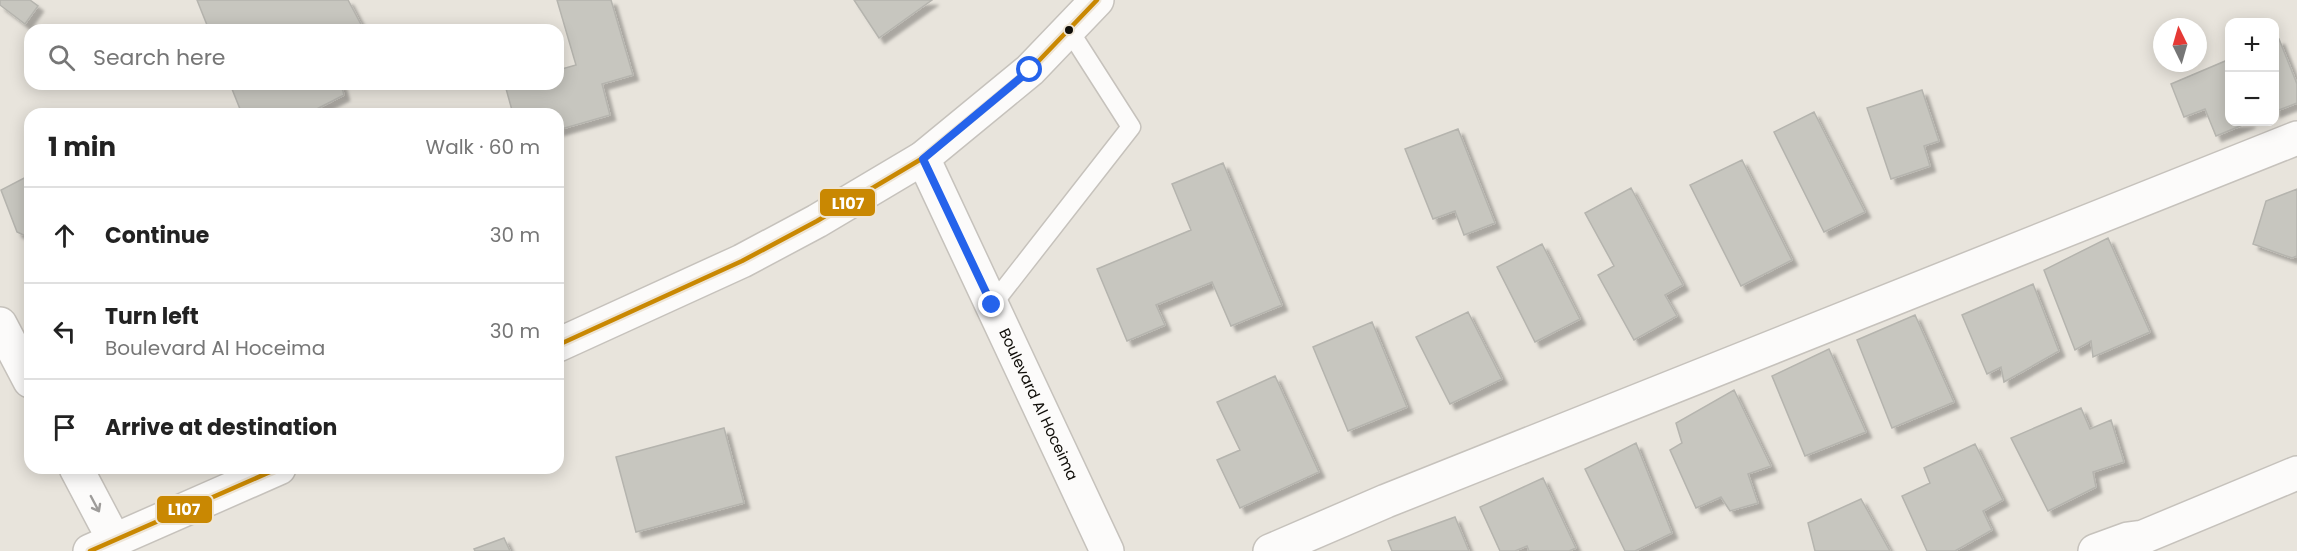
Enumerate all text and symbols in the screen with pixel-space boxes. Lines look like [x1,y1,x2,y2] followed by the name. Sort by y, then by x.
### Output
[2153,18,2207,72] north arrow
[2225,18,2279,126] map controls
[2225,18,2279,72] button: +
[24,24,564,90] search box
[1063,24,1075,36] unlabelled marker
[45,41,78,74] icon: search
[93,42,226,73] text: Search here
[1016,56,1042,82] route start
[2225,72,2279,126] button: −
[48,129,116,165] text: 1 min
[426,133,540,161] text: Walk · 60 m
[819,188,876,217] line badge: L107
[832,192,865,215] text: L107
[48,219,81,252] icon: ahead
[105,220,209,251] text: Continue
[490,221,540,249] text: 30 m
[978,291,1004,317] route end
[105,301,199,332] text: Turn left
[48,315,81,348] icon: left
[490,317,540,345] text: 30 m
[994,325,1083,483] street label: Boulevard Al Hoceima
[105,334,325,362] text: Boulevard Al Hoceima
[48,411,81,444] icon: arrive
[105,412,337,443] text: Arrive at destination
[89,495,101,512] one-way arrow
[156,495,213,524] line badge: L107
[168,498,201,521] text: L107

